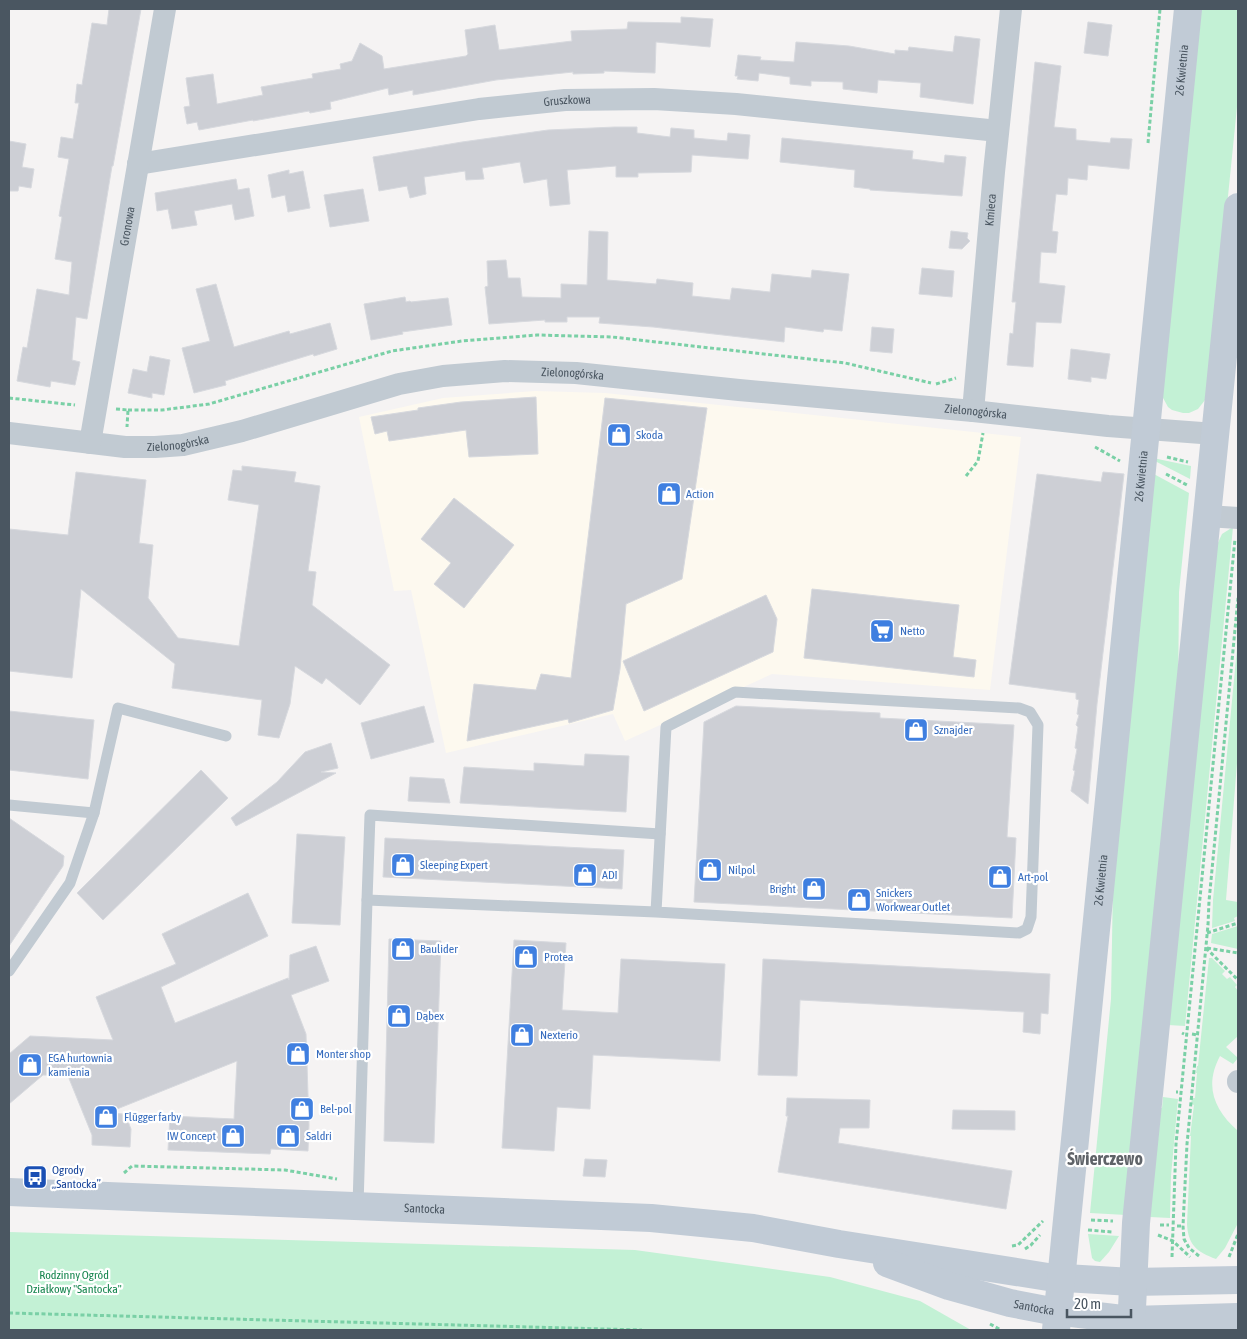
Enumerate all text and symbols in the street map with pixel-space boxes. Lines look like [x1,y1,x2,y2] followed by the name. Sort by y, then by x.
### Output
[1172,44,1191,97] street label: 26 Kwietnia
[543,93,591,109] street label: Gruszkowa
[982,193,999,227] street label: Kmieca
[117,206,138,247] street label: Gronowa
[541,365,605,383] street label: Zielonogórska
[944,401,1008,422] street label: Zielonogórska
[606,422,632,448] shop icon: Skoda
[636,428,663,442] place label: Skoda
[147,432,210,454] street label: Zielonogórska
[1132,450,1151,503] street label: 26 Kwietnia
[656,481,682,507] shop icon: Action
[686,487,714,501] place label: Action
[869,618,895,644] supermarket icon: Netto
[900,624,925,638] place label: Netto
[903,717,929,743] shop icon: Sznajder
[934,723,973,737] place label: Sznajder
[390,852,416,878] shop icon: Sleeping Expert
[1091,854,1110,907] street label: 26 Kwietnia
[697,857,723,883] shop icon: Nilpol
[420,858,489,872] place label: Sleeping Expert
[572,862,598,888] shop icon: ADI
[728,863,756,877] place label: Nilpol
[987,864,1013,890] shop icon: Art-pol
[602,868,618,882] place label: ADI
[1018,870,1049,884] place label: Art-pol
[801,876,827,902] shop icon: Bright
[770,882,797,896] place label: Bright
[876,886,951,914] place label: Snickers Workwear Outlet
[846,887,872,913] shop icon: Snickers Workwear Outlet
[390,936,416,962] shop icon: Baulider
[420,942,458,956] place label: Baulider
[513,944,539,970] shop icon: Protea
[544,950,573,964] place label: Protea
[386,1003,412,1029] shop icon: Dąbex
[416,1009,444,1023] place label: Dąbex
[509,1022,535,1048] shop icon: Nexterio
[540,1028,578,1042] place label: Nexterio
[285,1041,311,1067] shop icon: Monter shop
[316,1047,371,1061] place label: Monter shop
[48,1051,112,1079] place label: EGA hurtownia kamienia
[17,1052,43,1078] shop icon: EGA hurtownia kamienia
[289,1096,315,1122] shop icon: Bel-pol
[320,1102,353,1116] place label: Bel-pol
[93,1104,119,1130] shop icon: Flügger farby
[124,1110,181,1124] place label: Flügger farby
[220,1123,246,1149] shop icon: IW Concept
[275,1123,301,1149] shop icon: Saldri
[167,1129,217,1143] place label: IW Concept
[306,1129,332,1143] place label: Saldri
[1067,1148,1143,1169] district label: Świerczewo
[52,1163,101,1191] place label: Ogrody „Santocka”
[22,1164,48,1190] bus stop icon: Ogrody „Santocka”
[404,1201,445,1217] street label: Santocka
[26,1268,122,1296] park label: Rodzinny Ogród Działkowy "Santocka"
[1067,1286,1131,1318] scale bar
[1074,1295,1101,1312] text: 20 m
[1013,1297,1055,1318] street label: Santocka

